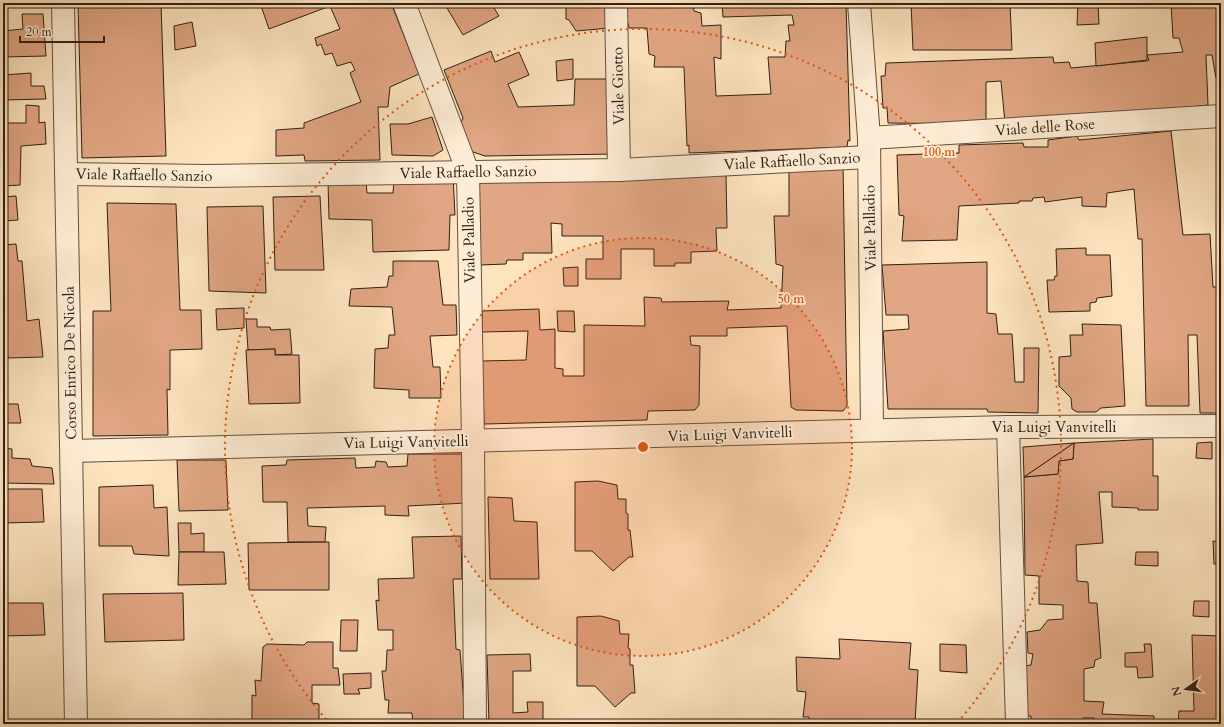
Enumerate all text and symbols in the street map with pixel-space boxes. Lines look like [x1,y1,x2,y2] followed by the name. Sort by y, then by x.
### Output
[20,18,104,44] scale bar
[26,24,53,40] text: 20 m
[607,47,629,125] street label: Viale Giotto
[994,114,1096,140] street label: Viale delle Rose
[923,144,956,160] text: 100 m
[723,147,861,175] street label: Viale Raffaello Sanzio
[399,161,537,183] street label: Viale Raffaello Sanzio
[75,164,213,186] street label: Viale Raffaello Sanzio
[859,185,881,271] street label: Viale Palladio
[458,197,480,283] street label: Viale Palladio
[59,285,81,440] street label: Corso Enrico De Nicola
[778,291,805,307] text: 50 m
[991,417,1117,437] street label: Via Luigi Vanvitelli
[667,422,793,446] street label: Via Luigi Vanvitelli
[343,431,469,453] street label: Via Luigi Vanvitelli
[636,440,650,454] centre of rings
[1166,669,1206,709] north arrow
[1168,684,1185,698] text: N

